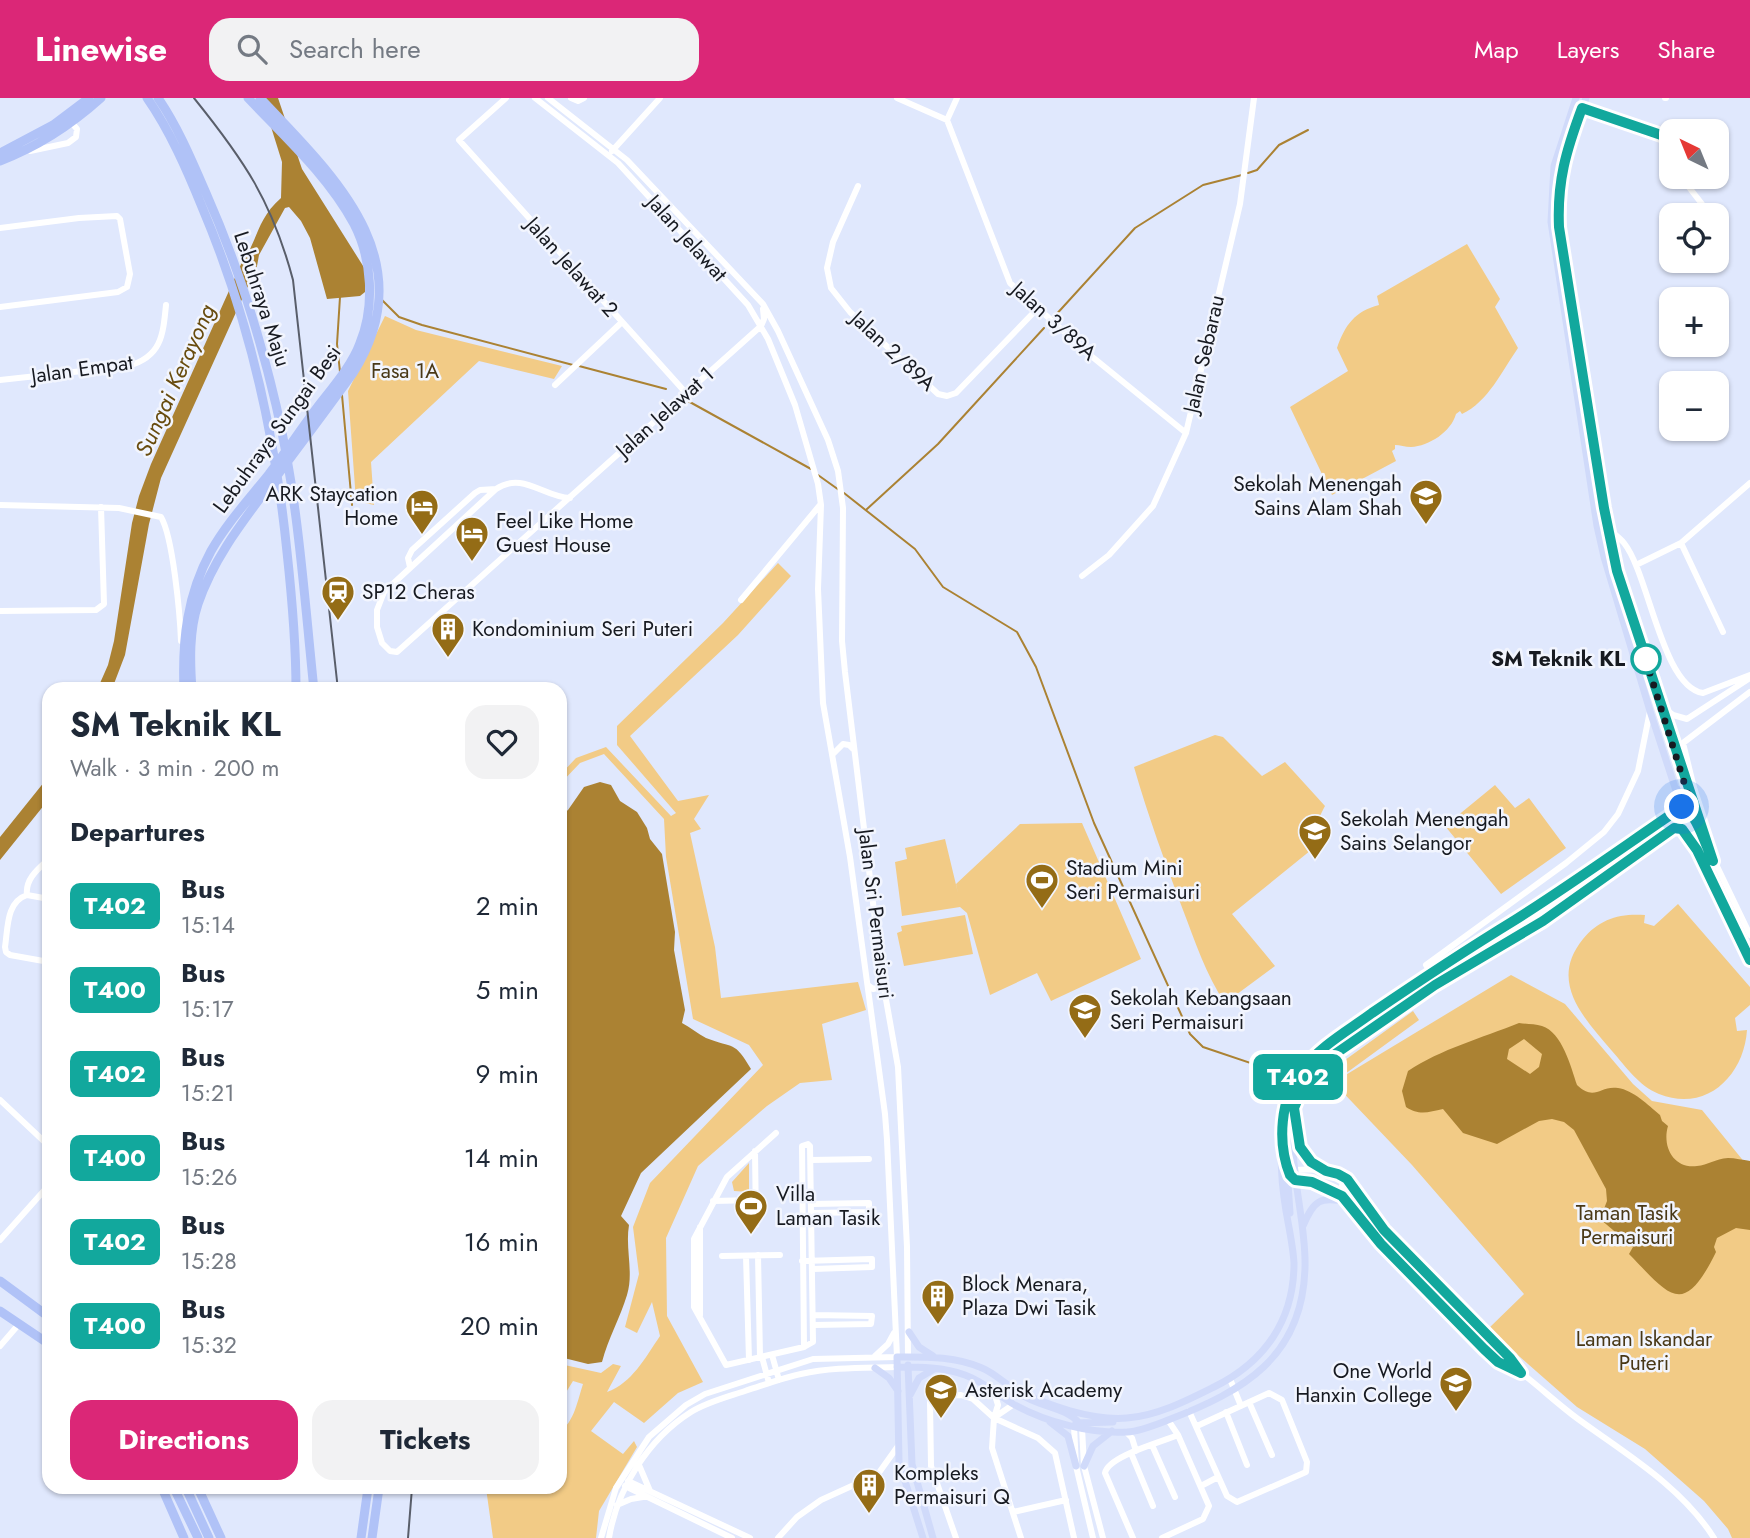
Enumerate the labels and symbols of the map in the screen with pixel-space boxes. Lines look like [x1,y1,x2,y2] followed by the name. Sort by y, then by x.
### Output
[1659,119,1729,189] north arrow
[638,186,734,288] street label: Jalan Jelawat
[517,208,625,324] street label: Jalan Jelawat 2
[226,228,298,370] street label: Lebuhraya Maju
[1003,273,1103,367] street label: Jalan 3/89A
[1175,292,1232,419] street label: Jalan Sebarau
[126,298,224,462] water label: Sungai Kerayong
[842,302,942,398] street label: Jalan 2/89A
[206,339,348,519] street label: Lebuhraya Sungai Besi
[26,347,135,391] street label: Jalan Empat
[371,356,439,386] park label: Fasa 1A
[607,360,721,466] street label: Jalan Jelawat 1
[1233,469,1402,523] place label: Sekolah Menengah Sains Alam Shah
[1407,477,1445,526] school or university icon: Sekolah Menengah Sains Alam Shah
[266,479,398,533] place label: ARK Staycation Home
[403,487,441,536] hotel icon: ARK Staycation Home
[496,506,633,560] place label: Feel Like Home Guest House
[453,514,491,563] hotel icon: Feel Like Home Guest House
[319,573,357,622] station icon: SP12 Cheras
[362,577,475,607] place label: SP12 Cheras
[429,610,467,659] building icon: Kondominium Seri Puteri
[472,614,693,644] place label: Kondominium Seri Puteri
[1491,644,1625,674] place label: SM Teknik KL
[1631,644,1661,674] marker: SM Teknik KL
[1664,789,1699,824] your location
[1340,804,1509,858] place label: Sekolah Menengah Sains Selangor
[1296,812,1334,861] school or university icon: Sekolah Menengah Sains Selangor
[850,824,901,1001] street label: Jalan Sri Permaisuri
[1066,853,1200,907] place label: Stadium Mini Seri Permaisuri
[1023,861,1061,910] sports icon: Stadium Mini Seri Permaisuri
[1110,983,1292,1037] place label: Sekolah Kebangsaan Seri Permaisuri
[1066,991,1104,1040] school or university icon: Sekolah Kebangsaan Seri Permaisuri
[1249,1054,1347,1100] line badge: T402
[776,1179,881,1233] place label: Villa Laman Tasik
[732,1187,770,1236] sports icon: Villa Laman Tasik
[1576,1198,1679,1252] park label: Taman Tasik Permaisuri
[962,1269,1097,1323] place label: Block Menara, Plaza Dwi Tasik
[919,1277,957,1326] building icon: Block Menara, Plaza Dwi Tasik
[1576,1324,1713,1378] park label: Laman Iskandar Puteri
[1295,1356,1432,1410] place label: One World Hanxin College
[1437,1364,1475,1413] school or university icon: One World Hanxin College
[922,1371,960,1420] school or university icon: Asterisk Academy
[965,1375,1123,1405] place label: Asterisk Academy
[894,1458,1010,1512] place label: Kompleks Permaisuri Q
[850,1466,888,1515] building icon: Kompleks Permaisuri Q

